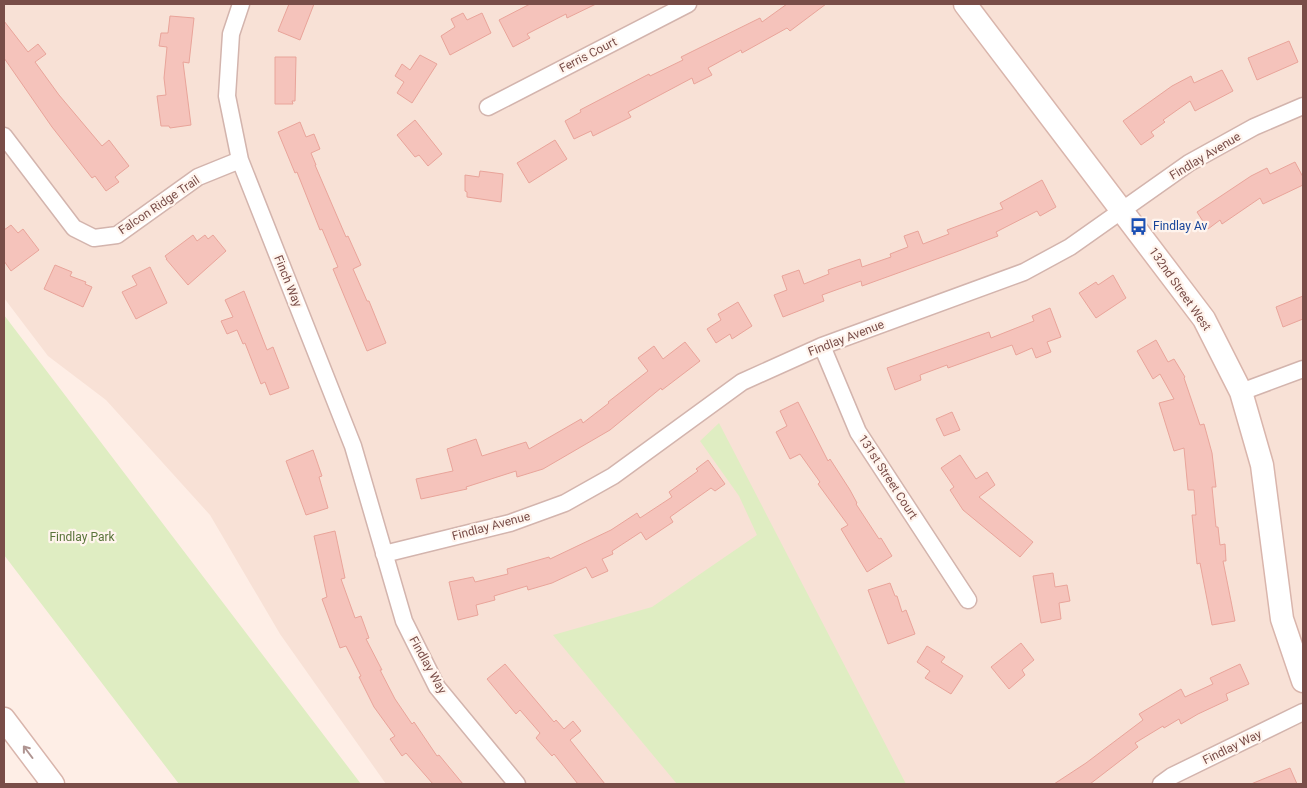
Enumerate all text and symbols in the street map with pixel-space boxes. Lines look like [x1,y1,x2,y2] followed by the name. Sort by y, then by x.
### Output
[557,35,619,75] street label: Ferris Court
[1167,129,1243,183] street label: Findlay Avenue
[116,173,202,237] street label: Falcon Ridge Trail
[1129,216,1149,236] bus stop icon: Findlay Av
[1153,219,1207,233] place label: Findlay Av
[1146,245,1214,333] street label: 132nd Street West
[271,253,305,309] street label: Finch Way
[806,317,886,359] street label: Findlay Avenue
[856,432,920,522] street label: 131st Street Court
[450,509,532,543] street label: Findlay Avenue
[49,530,115,544] park label: Findlay Park
[406,634,450,696] street label: Findlay Way
[1200,727,1264,767] street label: Findlay Way
[23,746,34,759] one-way arrow

